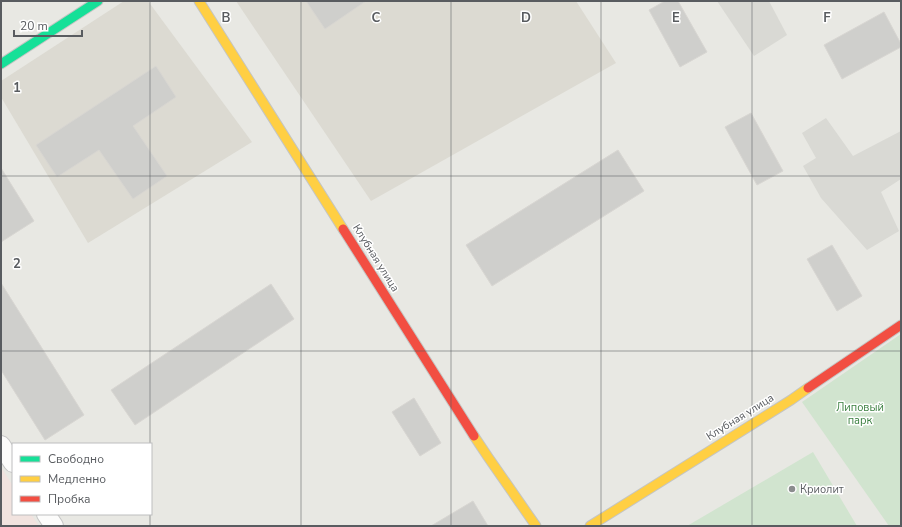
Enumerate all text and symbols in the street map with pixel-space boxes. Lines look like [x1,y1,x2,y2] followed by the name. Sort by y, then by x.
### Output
[222,9,231,27] text: B
[372,9,381,27] text: C
[521,9,531,27] text: D
[672,9,680,27] text: E
[823,9,831,27] text: F
[14,12,82,38] scale bar
[20,18,48,34] text: 20 m
[13,79,21,97] text: 1
[349,221,403,295] street label: Клубная улица
[13,255,21,273] text: 2
[703,390,777,444] street label: Клубная улица
[836,400,884,428] park label: Липовый парк
[12,443,152,515] legend
[48,451,104,467] text: Свободно
[48,471,106,487] text: Медленно
[800,482,844,497] place label: Криолит
[787,484,797,494] marker: Криолит
[48,491,91,507] text: Пробка

